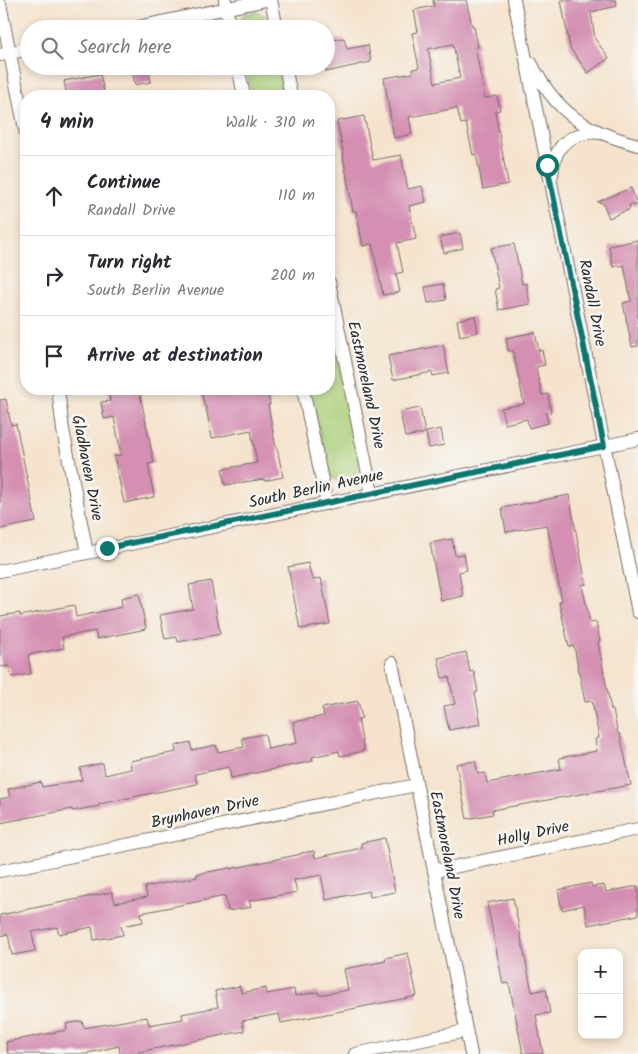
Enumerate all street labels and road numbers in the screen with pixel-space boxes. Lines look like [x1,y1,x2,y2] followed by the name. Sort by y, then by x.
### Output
[571,257,613,349] street label: Randall Drive
[340,319,392,451] street label: Eastmoreland Drive
[64,413,110,523] street label: Gladhaven Drive
[246,463,386,515] street label: South Berlin Avenue
[149,788,261,836] street label: Brynhaven Drive
[422,789,472,921] street label: Eastmoreland Drive
[495,814,571,854] street label: Holly Drive

